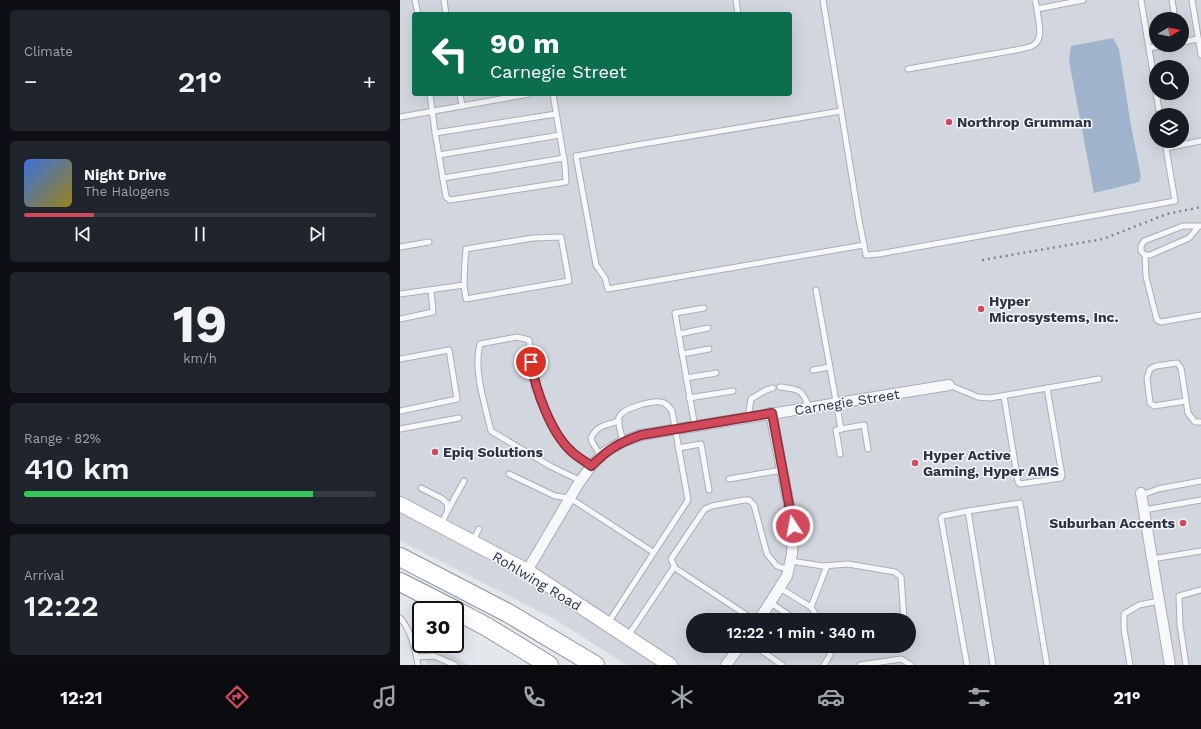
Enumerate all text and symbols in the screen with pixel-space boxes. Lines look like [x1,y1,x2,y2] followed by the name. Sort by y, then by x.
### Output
[1149,12,1189,52] north arrow
[1149,12,1189,148] map controls
[490,27,560,60] text: 90 m
[424,28,476,80] icon: left
[24,44,73,59] text: Climate
[1149,60,1189,100] button: search
[490,61,626,82] text: Carnegie Street
[178,64,222,99] text: 21°
[24,69,37,94] text: −
[363,69,376,94] text: +
[1149,108,1189,148] button: layers
[957,114,1092,130] place label: Northrop Grumman
[944,117,954,127] marker: Northrop Grumman
[84,166,167,184] text: Night Drive
[84,184,170,199] text: The Halogens
[72,223,94,245] icon: previous
[189,223,211,245] icon: pause
[306,223,328,245] icon: next
[989,293,1119,325] place label: Hyper Microsystems, Inc.
[173,294,227,355] text: 19
[976,304,986,314] marker: Hyper Microsystems, Inc.
[514,345,548,379] pin
[183,351,217,366] text: km/h
[520,351,542,373] icon: arrive
[793,386,901,418] street label: Carnegie Street
[24,431,101,446] text: Range · 82%
[443,444,543,460] place label: Epiq Solutions
[430,447,440,457] marker: Epiq Solutions
[923,447,1059,479] place label: Hyper Active Gaming, Hyper AMS
[24,451,130,486] text: 410 km
[910,458,920,468] marker: Hyper Active Gaming, Hyper AMS
[772,505,814,547] position arrow
[1049,515,1176,531] place label: Suburban Accents
[1178,518,1188,528] marker: Suburban Accents
[490,548,584,614] street label: Rohlwing Road
[24,568,65,583] text: Arrival
[24,588,99,623] text: 12:22
[412,601,464,653] speed limit sign: 30
[727,624,875,642] text: 12:22 · 1 min · 340 m
[223,683,251,711] icon: directions
[371,683,399,711] icon: music
[520,683,548,711] icon: phone
[668,683,696,711] icon: climate
[817,683,845,711] icon: car
[965,683,993,711] icon: filters
[60,687,103,708] text: 12:21
[1113,687,1141,708] text: 21°

